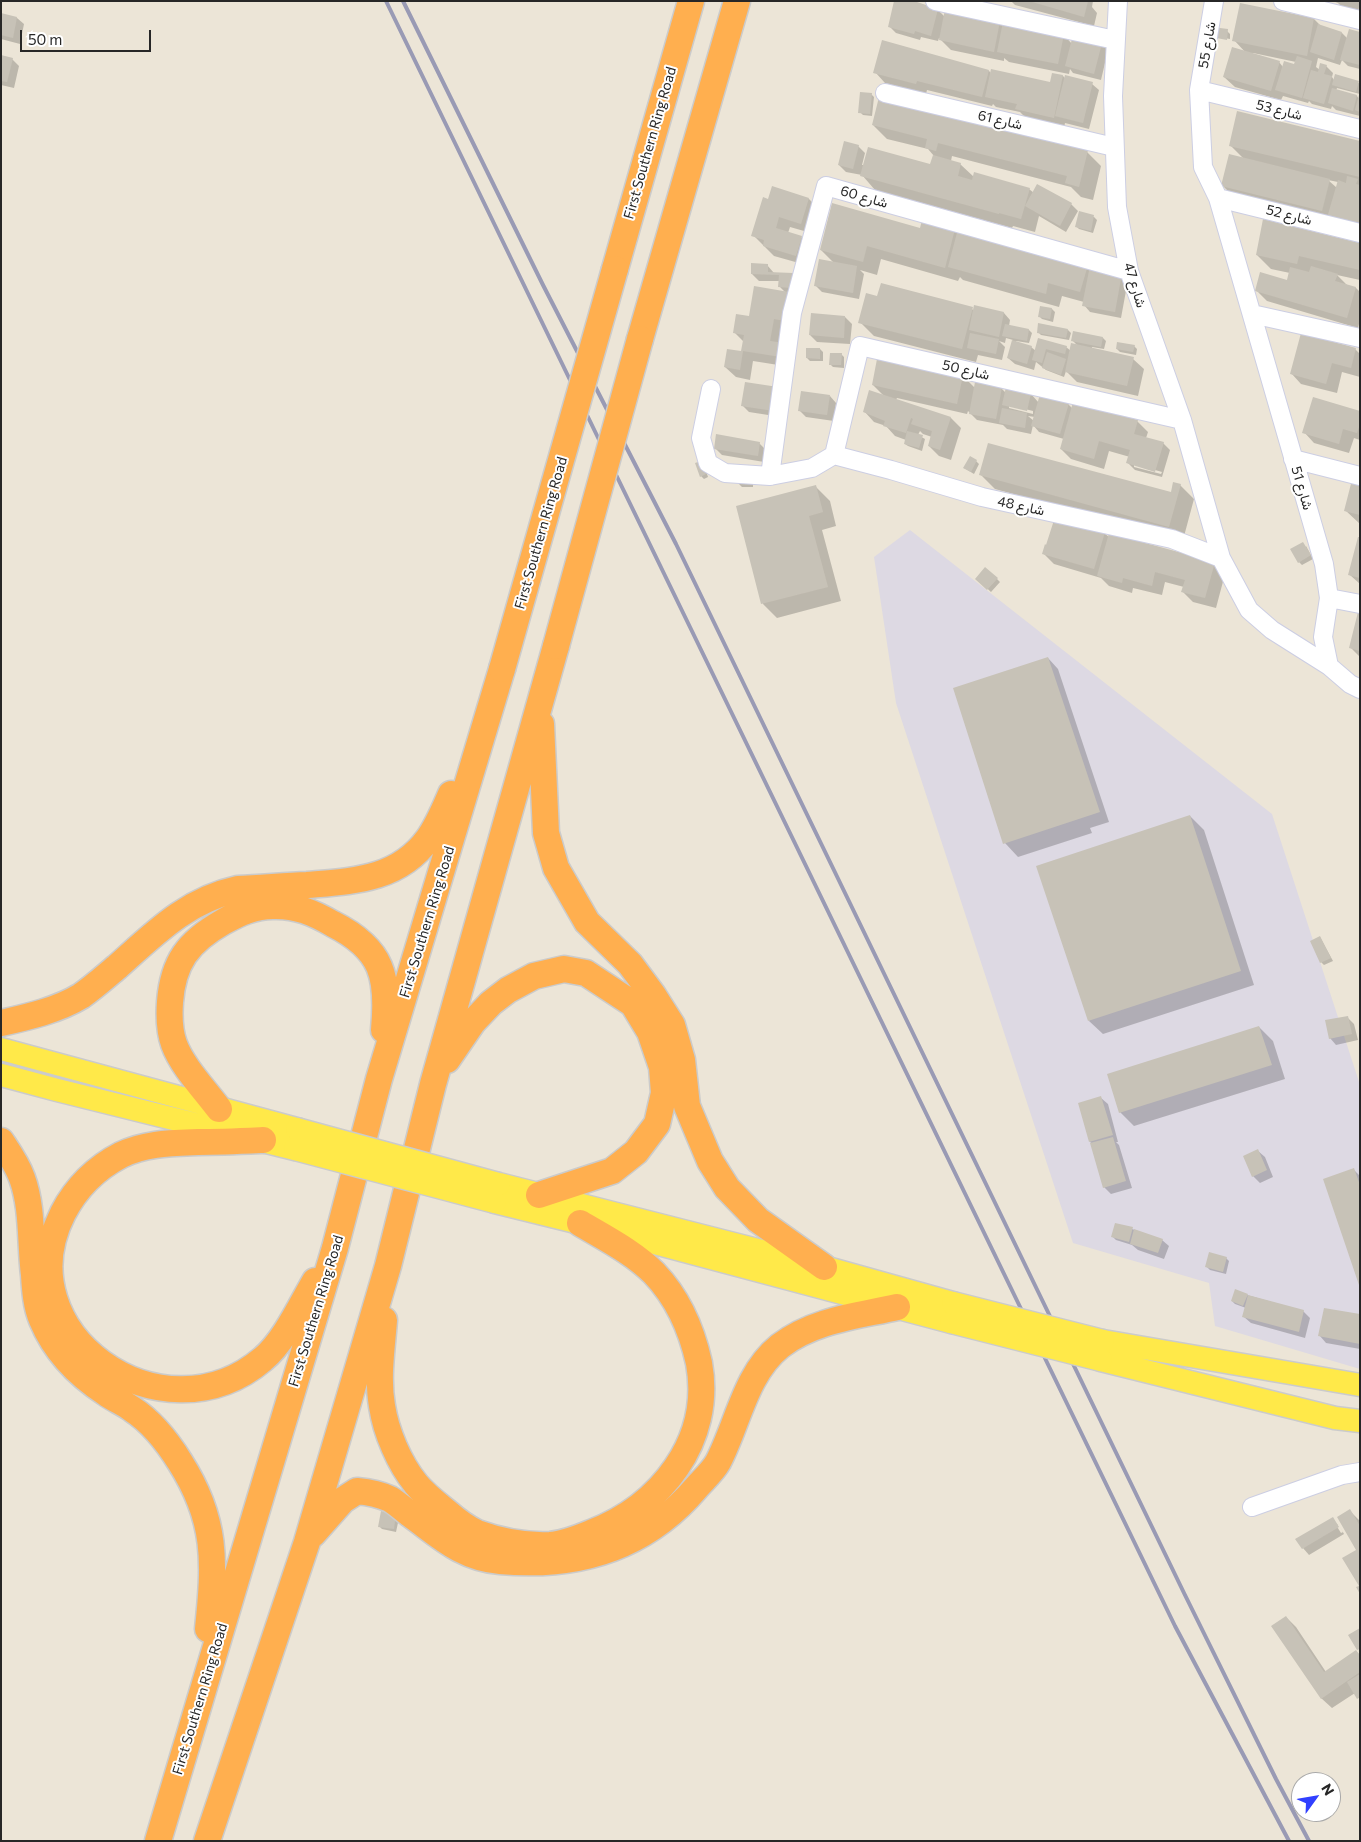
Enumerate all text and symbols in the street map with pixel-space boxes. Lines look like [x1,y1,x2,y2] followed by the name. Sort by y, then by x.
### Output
[22,20,154,52] scale bar
[1195,20,1219,70] street label: شارع 55
[28,30,62,48] text: 50 m
[620,65,680,221] street label: First Southern Ring Road
[1254,96,1304,124] street label: شارع 53
[976,107,1024,133] street label: شارع 61
[838,182,890,212] street label: شارع 60
[1264,201,1314,229] street label: شارع 52
[1120,260,1150,310] street label: شارع 47
[941,356,991,384] street label: شارع 50
[511,455,571,611] street label: First Southern Ring Road
[1288,464,1316,512] street label: شارع 51
[996,493,1046,519] street label: شارع 48
[396,844,458,1000] street label: First Southern Ring Road
[285,1233,347,1389] street label: First Southern Ring Road
[169,1621,231,1777] street label: First Southern Ring Road
[1291,1772,1341,1822] north arrow
[1318,1780,1338,1798] text: N

